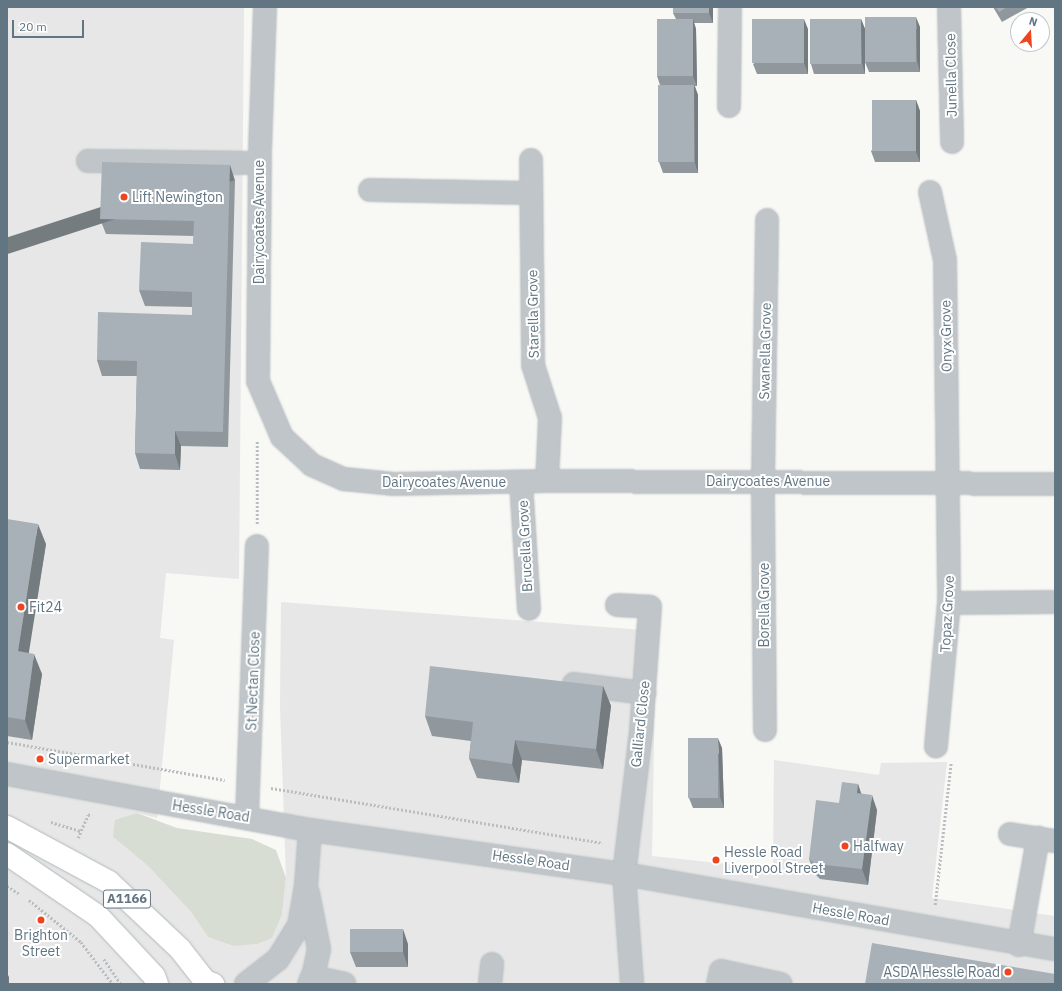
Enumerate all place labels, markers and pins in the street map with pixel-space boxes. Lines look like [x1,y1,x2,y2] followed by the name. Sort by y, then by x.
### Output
[132,189,223,205] place label: Lift Newington
[119,192,129,202] marker: Lift Newington
[29,599,62,615] place label: Fit24
[16,602,26,612] marker: Fit24
[48,751,130,767] place label: Supermarket
[35,754,45,764] marker: Supermarket
[853,838,904,854] place label: Halfway
[840,841,850,851] marker: Halfway
[724,844,823,876] place label: Hessle Road Liverpool Street
[711,855,721,865] marker: Hessle Road Liverpool Street
[36,915,46,925] marker: Brighton Street
[14,927,68,960] place label: Brighton Street
[883,964,1000,980] place label: ASDA Hessle Road
[1003,967,1013,977] marker: ASDA Hessle Road

